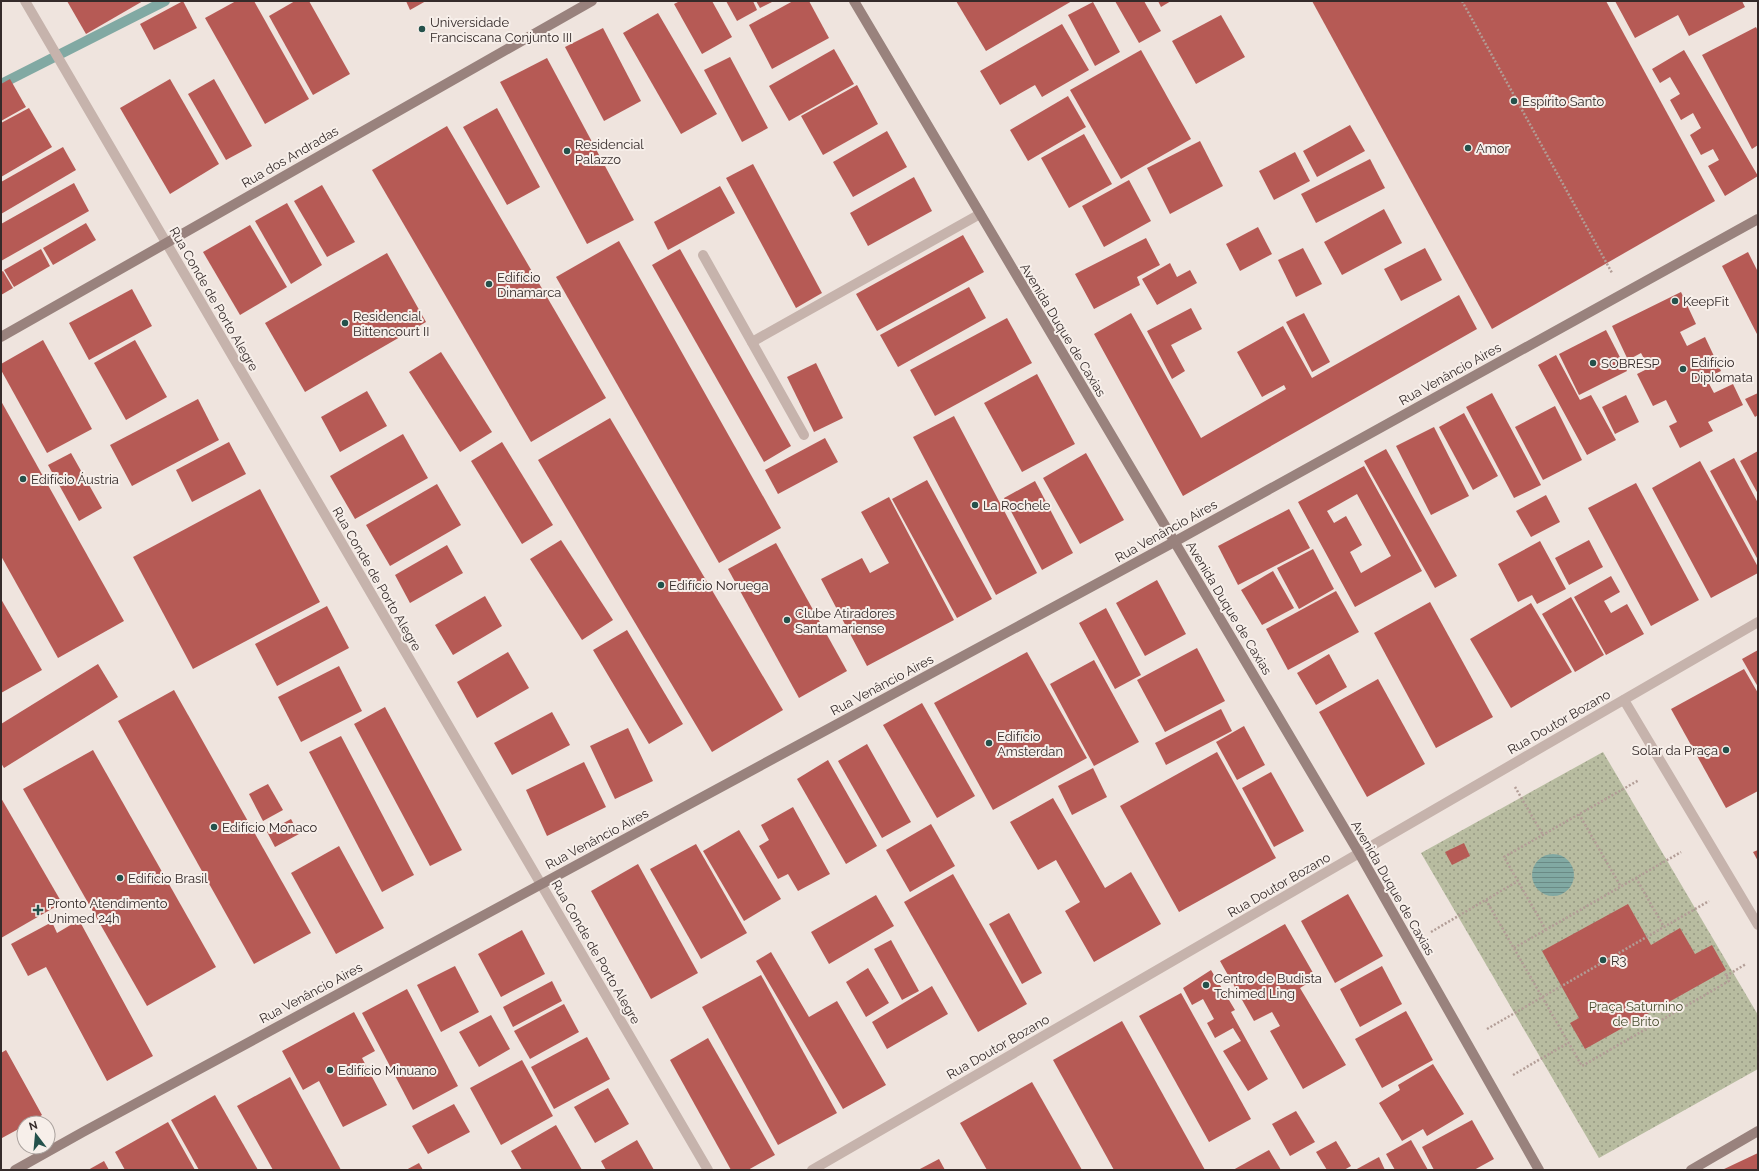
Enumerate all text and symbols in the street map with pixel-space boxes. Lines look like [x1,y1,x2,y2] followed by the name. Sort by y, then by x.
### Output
[430,15,572,45] place label: Universidade Franciscana Conjunto III
[417,24,427,34] marker: Universidade Franciscana Conjunto III
[1522,94,1604,109] place label: Espírito Santo
[1509,96,1519,106] marker: Espírito Santo
[239,123,341,191] street label: Rua dos Andradas
[575,137,644,167] place label: Residencial Palazzo
[1476,141,1509,156] place label: Amor
[1463,143,1473,153] marker: Amor
[562,146,572,156] marker: Residencial Palazzo
[167,224,262,374] street label: Rua Conde de Porto Alegre
[1017,261,1109,399] street label: Avenida Duque de Caxias
[497,270,561,300] place label: Edifício Dinamarca
[484,279,494,289] marker: Edifício Dinamarca
[1683,294,1730,309] place label: KeepFit
[1670,296,1680,306] marker: KeepFit
[353,309,430,339] place label: Residencial Bittencourt II
[340,318,350,328] marker: Residencial Bittencourt II
[1396,340,1504,408] street label: Rua Venâncio Aires
[1691,355,1753,385] place label: Edifício Diplomata
[1601,356,1660,371] place label: SOBRESP
[1588,358,1598,368] marker: SOBRESP
[1678,364,1688,374] marker: Edifício Diplomata
[31,472,119,487] place label: Edifício Áustria
[18,474,28,484] marker: Edifício Áustria
[1112,497,1220,565] street label: Rua Venâncio Aires
[983,498,1051,513] place label: La Rochele
[970,500,980,510] marker: La Rochele
[330,504,425,654] street label: Rua Conde de Porto Alegre
[1183,539,1275,677] street label: Avenida Duque de Caxias
[669,578,769,593] place label: Edifício Noruega
[656,580,666,590] marker: Edifício Noruega
[795,606,895,636] place label: Clube Atiradores Santamariense
[782,615,792,625] marker: Clube Atiradores Santamariense
[828,652,936,718] street label: Rua Venâncio Aires
[1505,686,1613,757] street label: Rua Doutor Bozano
[997,729,1063,759] place label: Edifício Amsterdan
[984,738,994,748] marker: Edifício Amsterdan
[1632,743,1718,758] place label: Solar da Praça
[1721,745,1731,755] marker: Solar da Praça
[543,806,651,872] street label: Rua Venâncio Aires
[1348,818,1438,958] street label: Avenida Duque de Caxias
[222,820,318,835] place label: Edifício Monaco
[209,822,219,832] marker: Edifício Monaco
[1225,849,1333,920] street label: Rua Doutor Bozano
[128,871,208,886] place label: Edifício Brasil
[115,873,125,883] marker: Edifício Brasil
[549,877,644,1027] street label: Rua Conde de Porto Alegre
[47,896,168,926] place label: Pronto Atendimento Unimed 24h
[32,904,44,916] marker: Pronto Atendimento Unimed 24h
[1611,953,1626,968] place label: R3
[1598,955,1608,965] marker: R3
[257,960,365,1026] street label: Rua Venâncio Aires
[1214,971,1322,1001] place label: Centro de Budista Tchimed Ling
[1201,980,1211,990] marker: Centro de Budista Tchimed Ling
[1589,999,1684,1029] park label: Praça Saturnino de Brito
[944,1011,1052,1082] street label: Rua Doutor Bozano
[338,1063,437,1078] place label: Edifício Minuano
[325,1065,335,1075] marker: Edifício Minuano
[16,1115,56,1155] north arrow
[28,1118,39,1133] text: N

